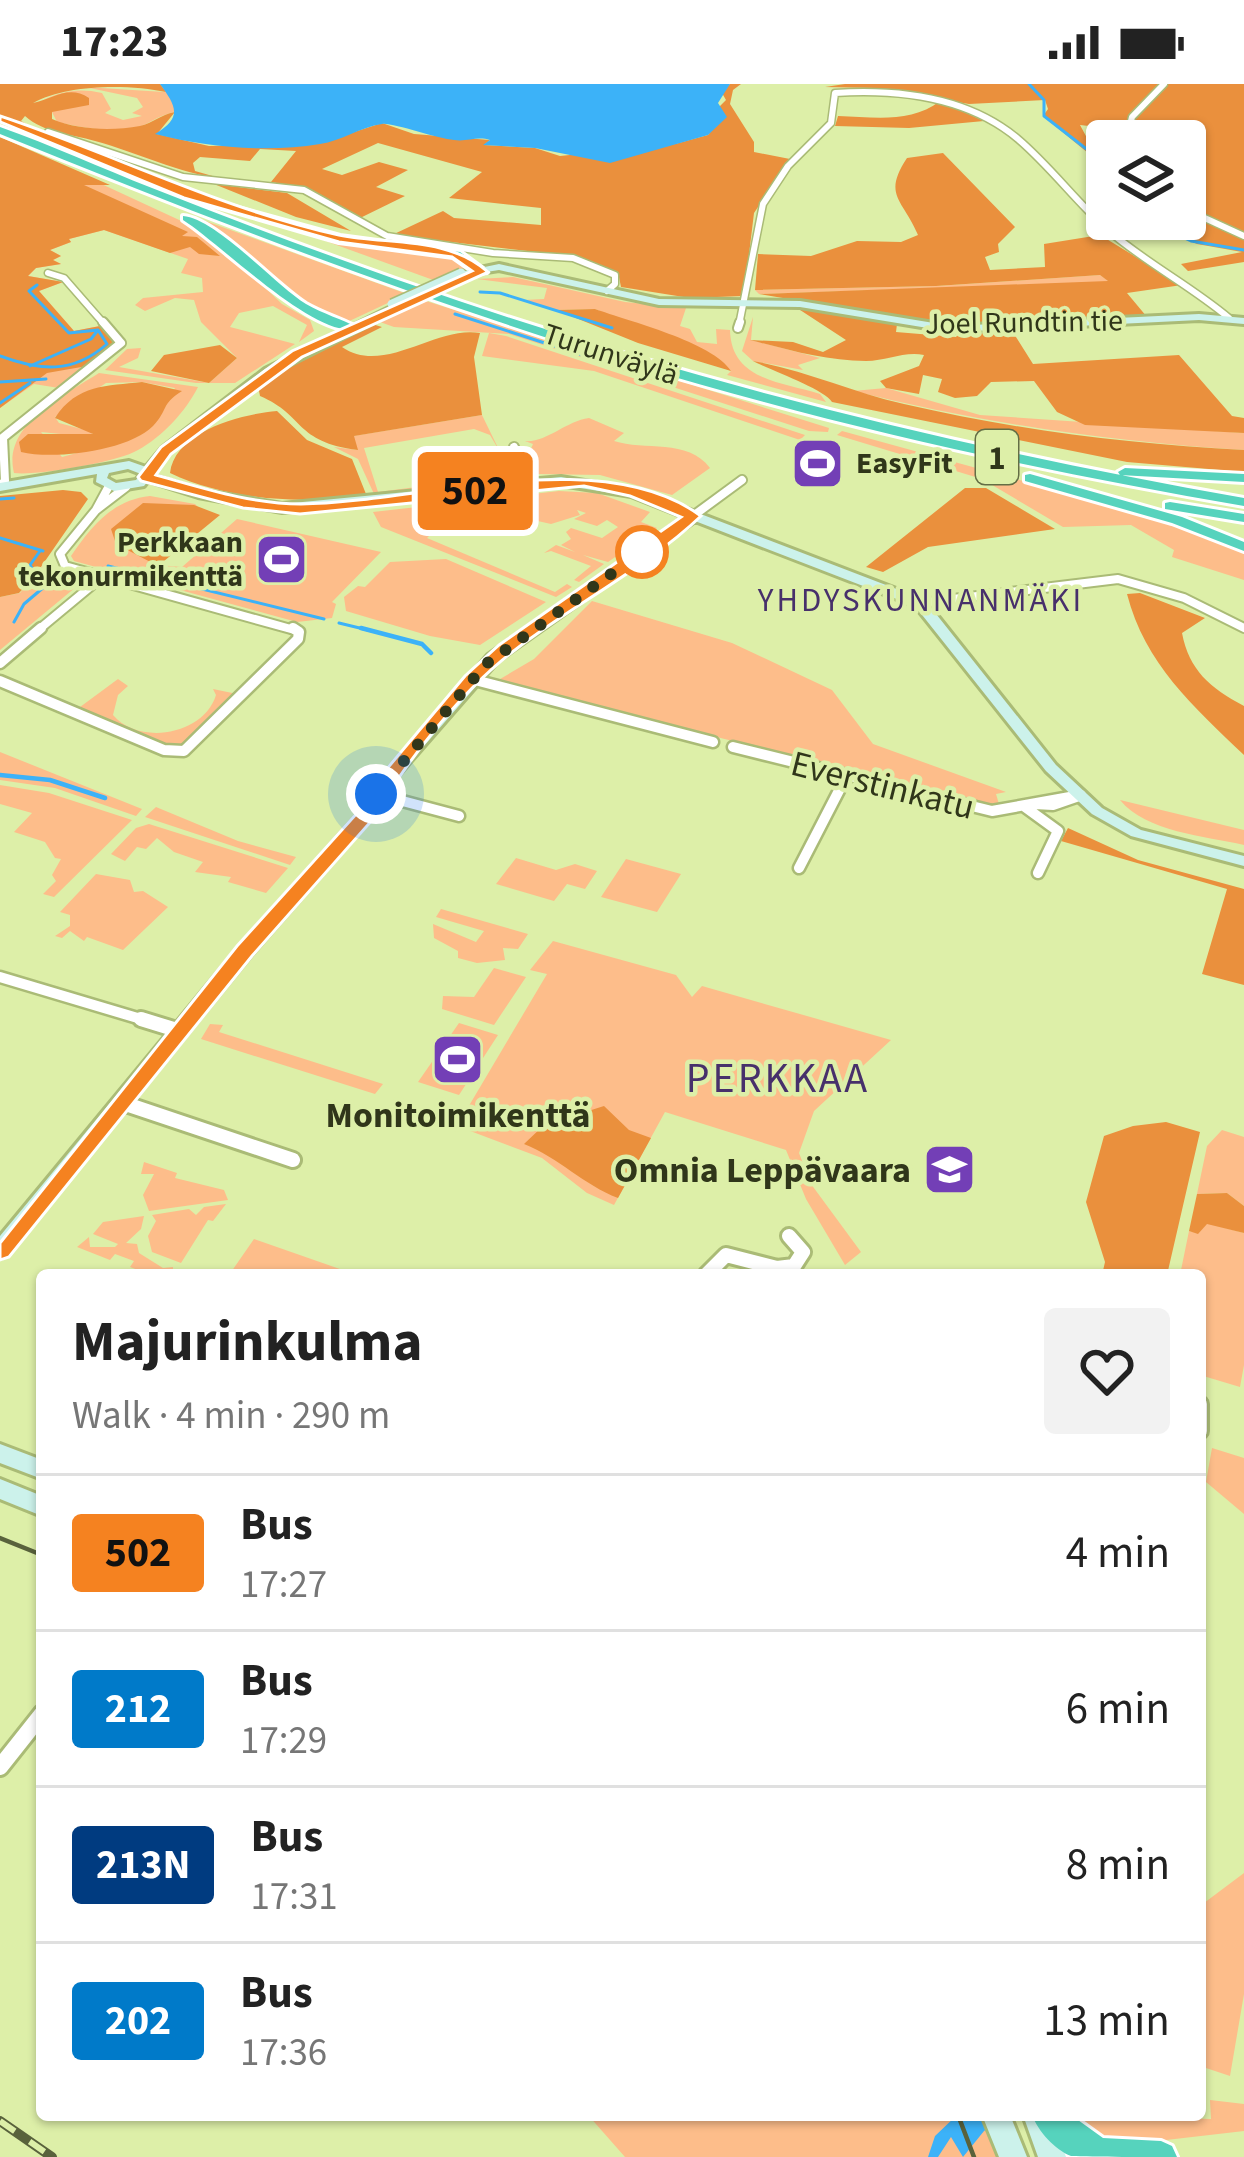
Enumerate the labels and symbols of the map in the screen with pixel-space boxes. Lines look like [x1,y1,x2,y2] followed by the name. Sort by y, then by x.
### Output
[925,299,1123,346] street label: Joel Rundtin tie
[538,312,684,396] street label: Turunväylä
[976,430,1018,484] road number: 1
[789,435,845,491] sports icon: EasyFit
[856,442,953,485] place label: EasyFit
[406,452,544,530] line badge: 502
[18,521,243,598] place label: Perkkaan tekonurmikenttä
[617,527,667,577] unlabelled marker
[254,531,310,587] sports icon: Perkkaan tekonurmikenttä
[757,577,1084,624] district label: YHDYSKUNNANMÄKI
[786,738,980,833] street label: Everstinkatu
[346,764,406,824] your location
[430,1031,486,1087] sports icon: Monitoimikenttä
[686,1049,870,1109] district label: PERKKAA
[326,1090,590,1141] place label: Monitoimikenttä
[922,1141,978,1197] school or university icon: Omnia Leppävaara
[614,1145,911,1196] place label: Omnia Leppävaara

